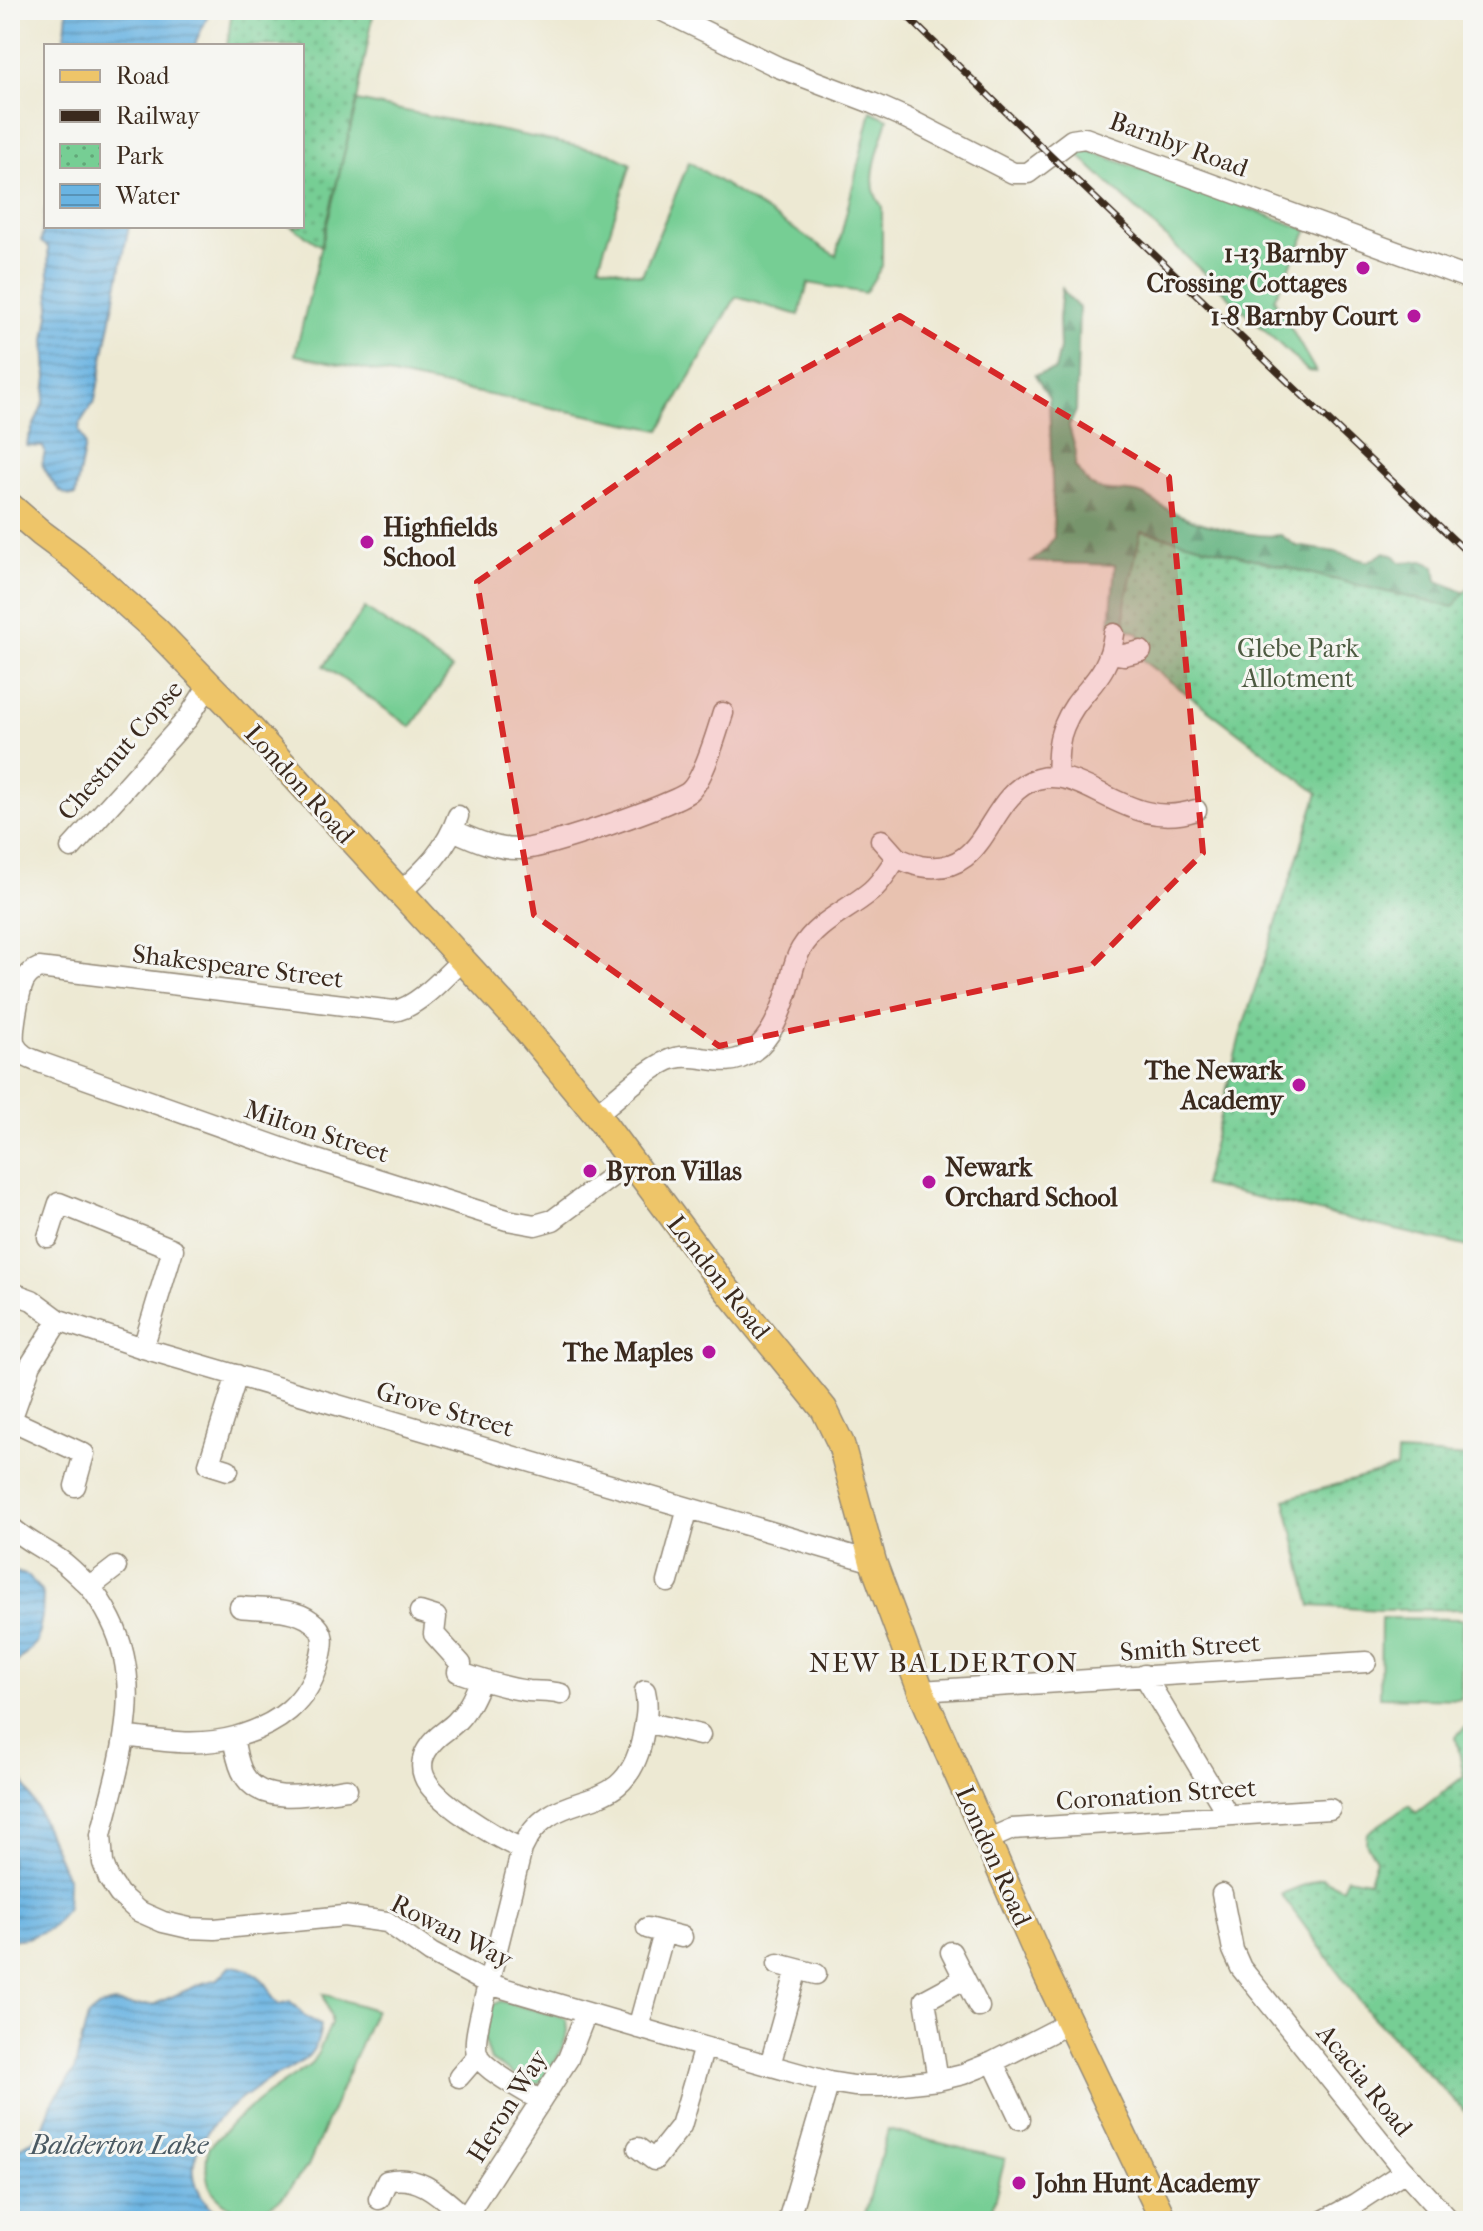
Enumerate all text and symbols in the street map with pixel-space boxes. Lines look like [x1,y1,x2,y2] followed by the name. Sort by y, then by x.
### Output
[44,44,304,228] legend
[116,62,170,90] text: Road
[116,102,201,130] text: Railway
[1105,105,1253,184] street label: Barnby Road
[116,142,164,170] text: Park
[115,182,180,210] text: Water
[1147,238,1349,299] place label: 1-13 Barnby Crossing Cottages
[1354,259,1372,277] marker: 1-13 Barnby Crossing Cottages
[1210,301,1399,332] place label: 1-8 Barnby Court
[1405,307,1423,325] marker: 1-8 Barnby Court
[383,512,498,573] place label: Highfields School
[358,533,376,551] marker: Highfields School
[1237,633,1360,694] park label: Glebe Park Allotment
[51,674,190,827] street label: Chestnut Copse
[238,718,362,851] street label: London Road
[131,938,346,995] street label: Shakespeare Street
[1144,1055,1285,1116] place label: The Newark Academy
[1290,1076,1308,1094] marker: The Newark Academy
[241,1094,394,1170] street label: Milton Street
[945,1152,1118,1213] place label: Newark Orchard School
[606,1156,742,1187] place label: Byron Villas
[581,1162,599,1180] marker: Byron Villas
[920,1173,938,1191] marker: Newark Orchard School
[660,1209,777,1346] street label: London Road
[562,1337,693,1368] place label: The Maples
[700,1343,718,1361] marker: The Maples
[373,1375,518,1444] street label: Grove Street
[1119,1627,1262,1668] street label: Smith Street
[809,1646,1079,1679] district label: NEW BALDERTON
[1055,1772,1258,1817] street label: Coronation Street
[949,1782,1038,1932] street label: London Road
[386,1888,519,1976] street label: Rowan Way
[1309,2017,1420,2143] street label: Acacia Road
[461,2043,555,2168] street label: Heron Way
[28,2128,209,2161] water label: Balderton Lake
[1032,2168,1261,2199] place label: John Hunt Academy
[1010,2174,1028,2192] marker: John Hunt Academy

